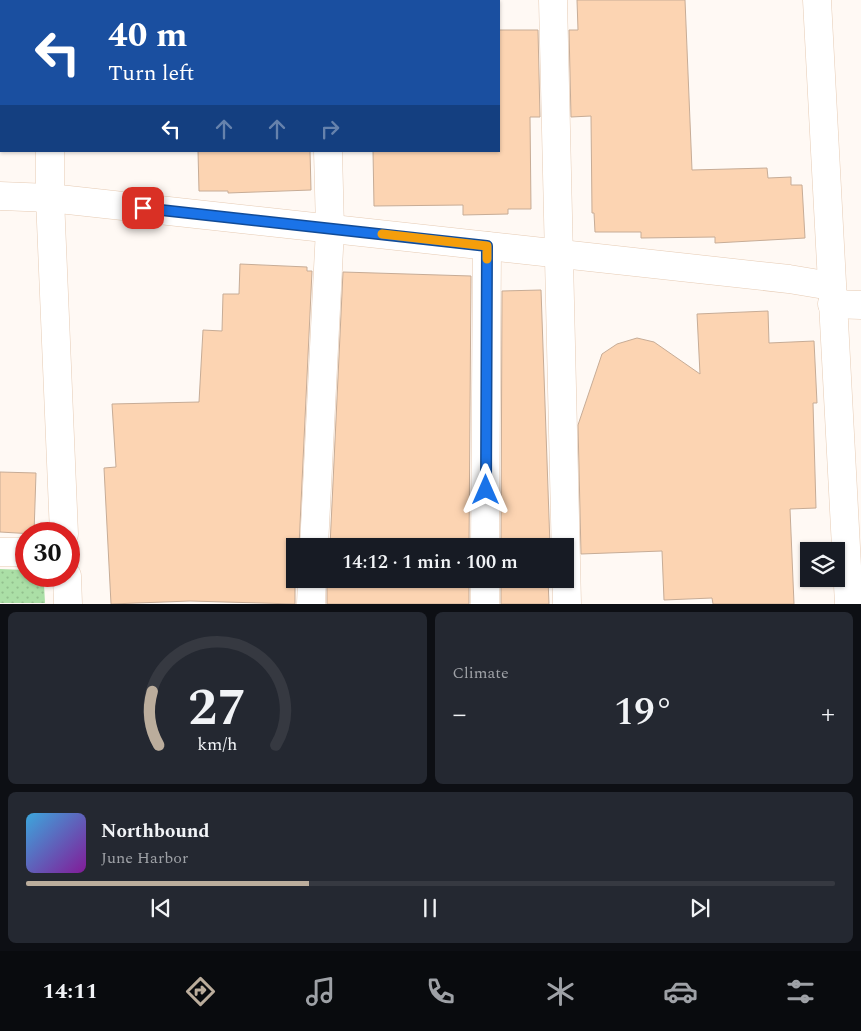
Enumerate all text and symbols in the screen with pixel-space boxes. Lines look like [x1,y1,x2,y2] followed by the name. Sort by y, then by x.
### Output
[108,9,188,62] text: 40 m
[25,20,90,85] icon: left
[108,57,194,90] text: Turn left
[157,115,185,143] icon: left
[210,115,238,143] icon: ahead
[263,115,291,143] icon: ahead
[316,115,344,143] icon: right
[122,187,164,229] pin
[129,194,157,222] icon: arrive
[459,463,511,515] position arrow
[15,522,80,587] speed limit sign: 30
[800,542,845,587] map controls
[800,542,845,587] button: layers
[342,548,518,577] text: 14:12 · 1 min · 100 m
[453,661,509,685] text: Climate
[188,669,246,748] text: 27
[614,684,674,742] text: 19°
[453,693,467,736] text: −
[821,693,835,736] text: +
[197,731,237,758] text: km/h
[101,817,210,846] text: Northbound
[101,846,188,870] text: June Harbor
[147,894,175,922] icon: previous
[416,894,444,922] icon: pause
[686,894,714,922] icon: next
[183,974,218,1009] icon: directions
[303,974,338,1009] icon: music
[423,974,458,1009] icon: phone
[543,974,578,1009] icon: climate
[663,974,698,1009] icon: car
[783,974,818,1009] icon: filters
[43,975,98,1008] text: 14:11

